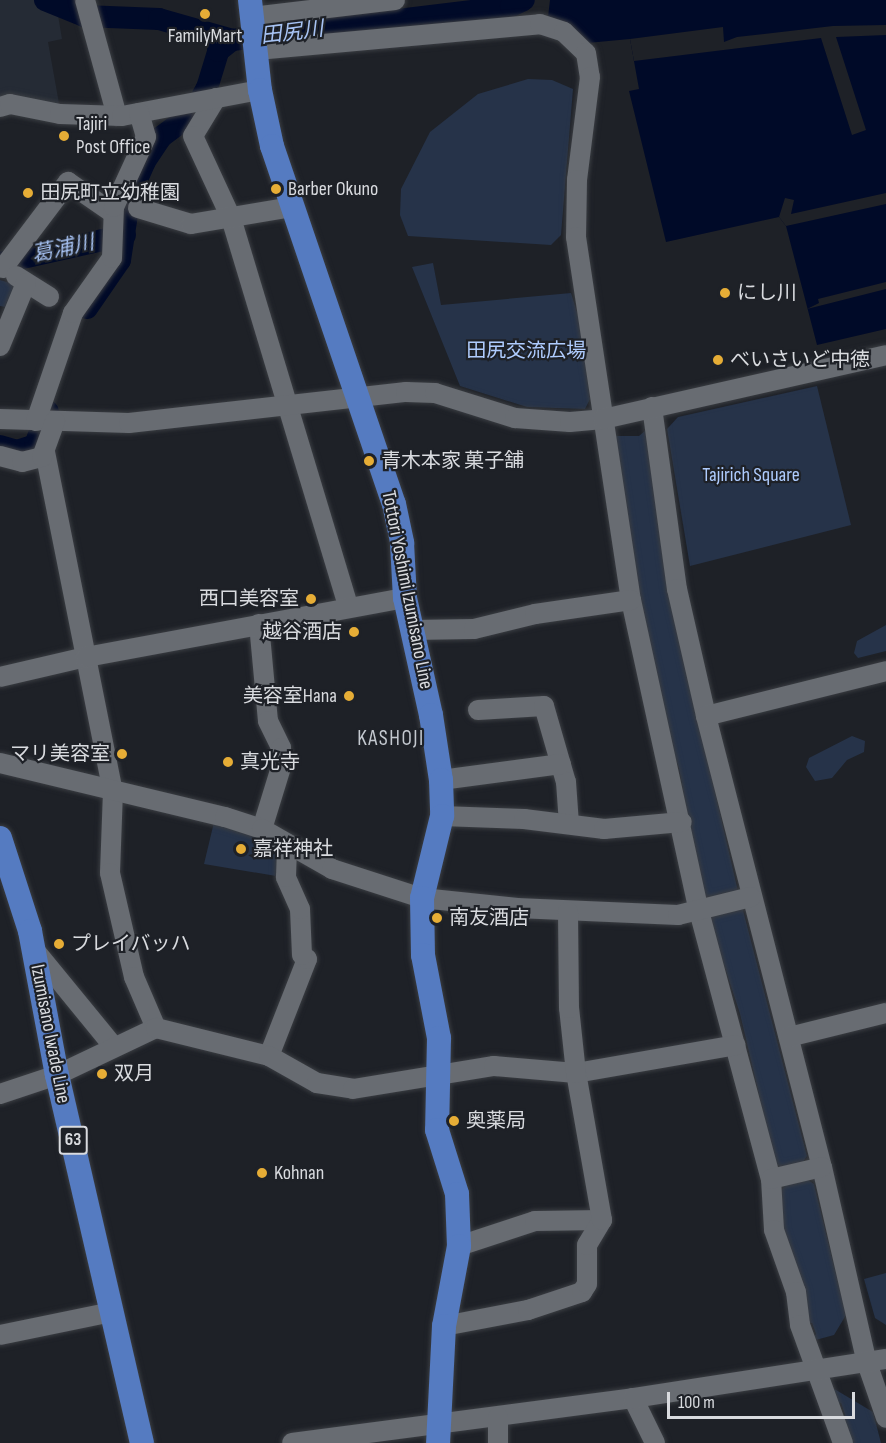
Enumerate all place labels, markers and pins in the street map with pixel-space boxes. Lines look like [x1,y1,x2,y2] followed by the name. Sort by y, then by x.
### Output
[198,7,212,21] marker: FamilyMart
[168,24,242,48] place label: FamilyMart
[76,112,150,159] place label: Tajiri Post Office
[57,129,71,143] marker: Tajiri Post Office
[288,177,378,201] place label: Barber Okuno
[40,181,180,205] place label: 田尻町立幼稚園
[269,182,283,196] marker: Barber Okuno
[21,186,35,200] marker: 田尻町立幼稚園
[737,281,797,305] place label: にし川
[718,286,732,300] marker: にし川
[730,348,870,372] place label: べいさいど中徳
[711,353,725,367] marker: べいさいど中徳
[381,449,524,473] place label: 青木本家 菓子舗
[362,454,376,468] marker: 青木本家 菓子舗
[199,587,299,611] place label: 西口美容室
[304,592,318,606] marker: 西口美容室
[262,620,342,644] place label: 越谷酒店
[347,625,361,639] marker: 越谷酒店
[243,684,337,708] place label: 美容室Hana
[342,689,356,703] marker: 美容室Hana
[10,742,110,766] place label: マリ美容室
[115,747,129,761] marker: マリ美容室
[240,750,300,774] place label: 真光寺
[221,755,235,769] marker: 真光寺
[253,837,333,861] place label: 嘉祥神社
[234,842,248,856] marker: 嘉祥神社
[449,906,529,930] place label: 南友酒店
[430,911,444,925] marker: 南友酒店
[71,932,191,956] place label: プレイバッハ
[52,937,66,951] marker: プレイバッハ
[114,1062,154,1086] place label: 双月
[95,1067,109,1081] marker: 双月
[466,1109,526,1133] place label: 奥薬局
[447,1114,461,1128] marker: 奥薬局
[274,1161,324,1185] place label: Kohnan
[255,1166,269,1180] marker: Kohnan

